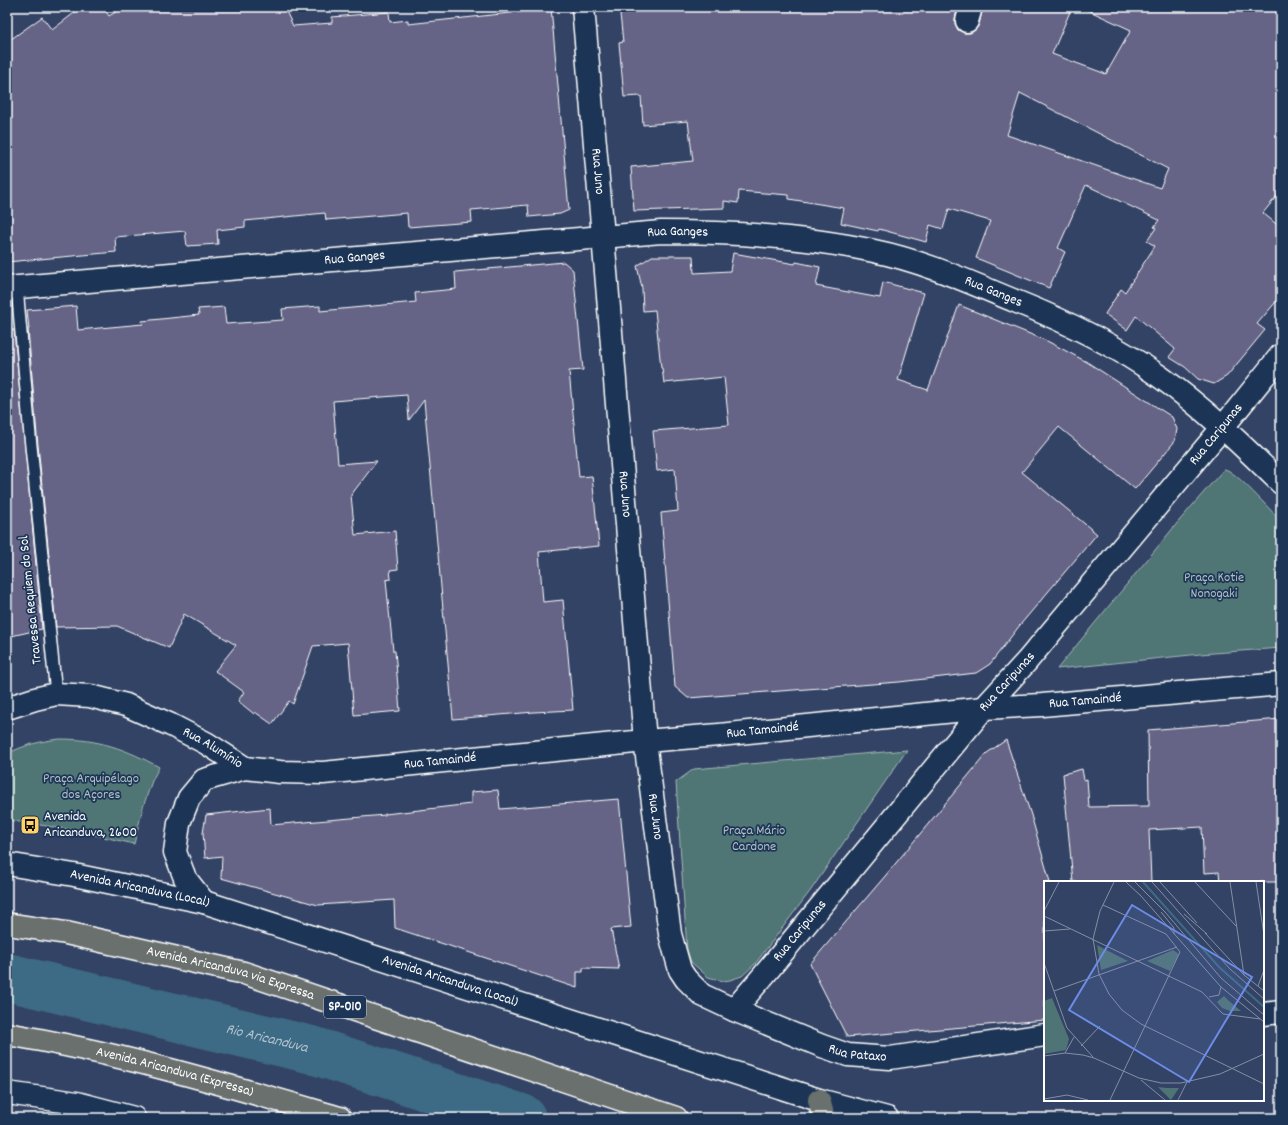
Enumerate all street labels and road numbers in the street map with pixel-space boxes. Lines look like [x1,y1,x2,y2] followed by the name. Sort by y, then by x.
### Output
[585,147,609,195] street label: Rua Juno
[646,222,708,243] street label: Rua Ganges
[323,246,386,271] street label: Rua Ganges
[961,271,1025,313] street label: Rua Ganges
[1185,399,1248,470] street label: Rua Caripunas
[613,470,636,518] street label: Rua Juno
[14,534,48,665] street label: Travessa Requiem do Sol
[975,648,1040,717] street label: Rua Caripunas
[1048,688,1122,714] street label: Rua Tamaindé
[725,717,800,744] street label: Rua Tamaindé
[179,723,247,774] street label: Rua Alumínio
[403,748,477,775] street label: Rua Tamaindé
[642,792,668,841] street label: Rua Juno
[69,865,213,913] street label: Avenida Aricanduva (Local)
[768,896,832,967] street label: Rua Caripunas
[144,941,317,1006] street label: Avenida Aricanduva via Expressa
[379,950,521,1013] street label: Avenida Aricanduva (Local)
[324,996,366,1018] road number: SP-010
[825,1039,887,1068] street label: Rua Pataxo
[94,1042,256,1103] street label: Avenida Aricanduva (Expressa)

